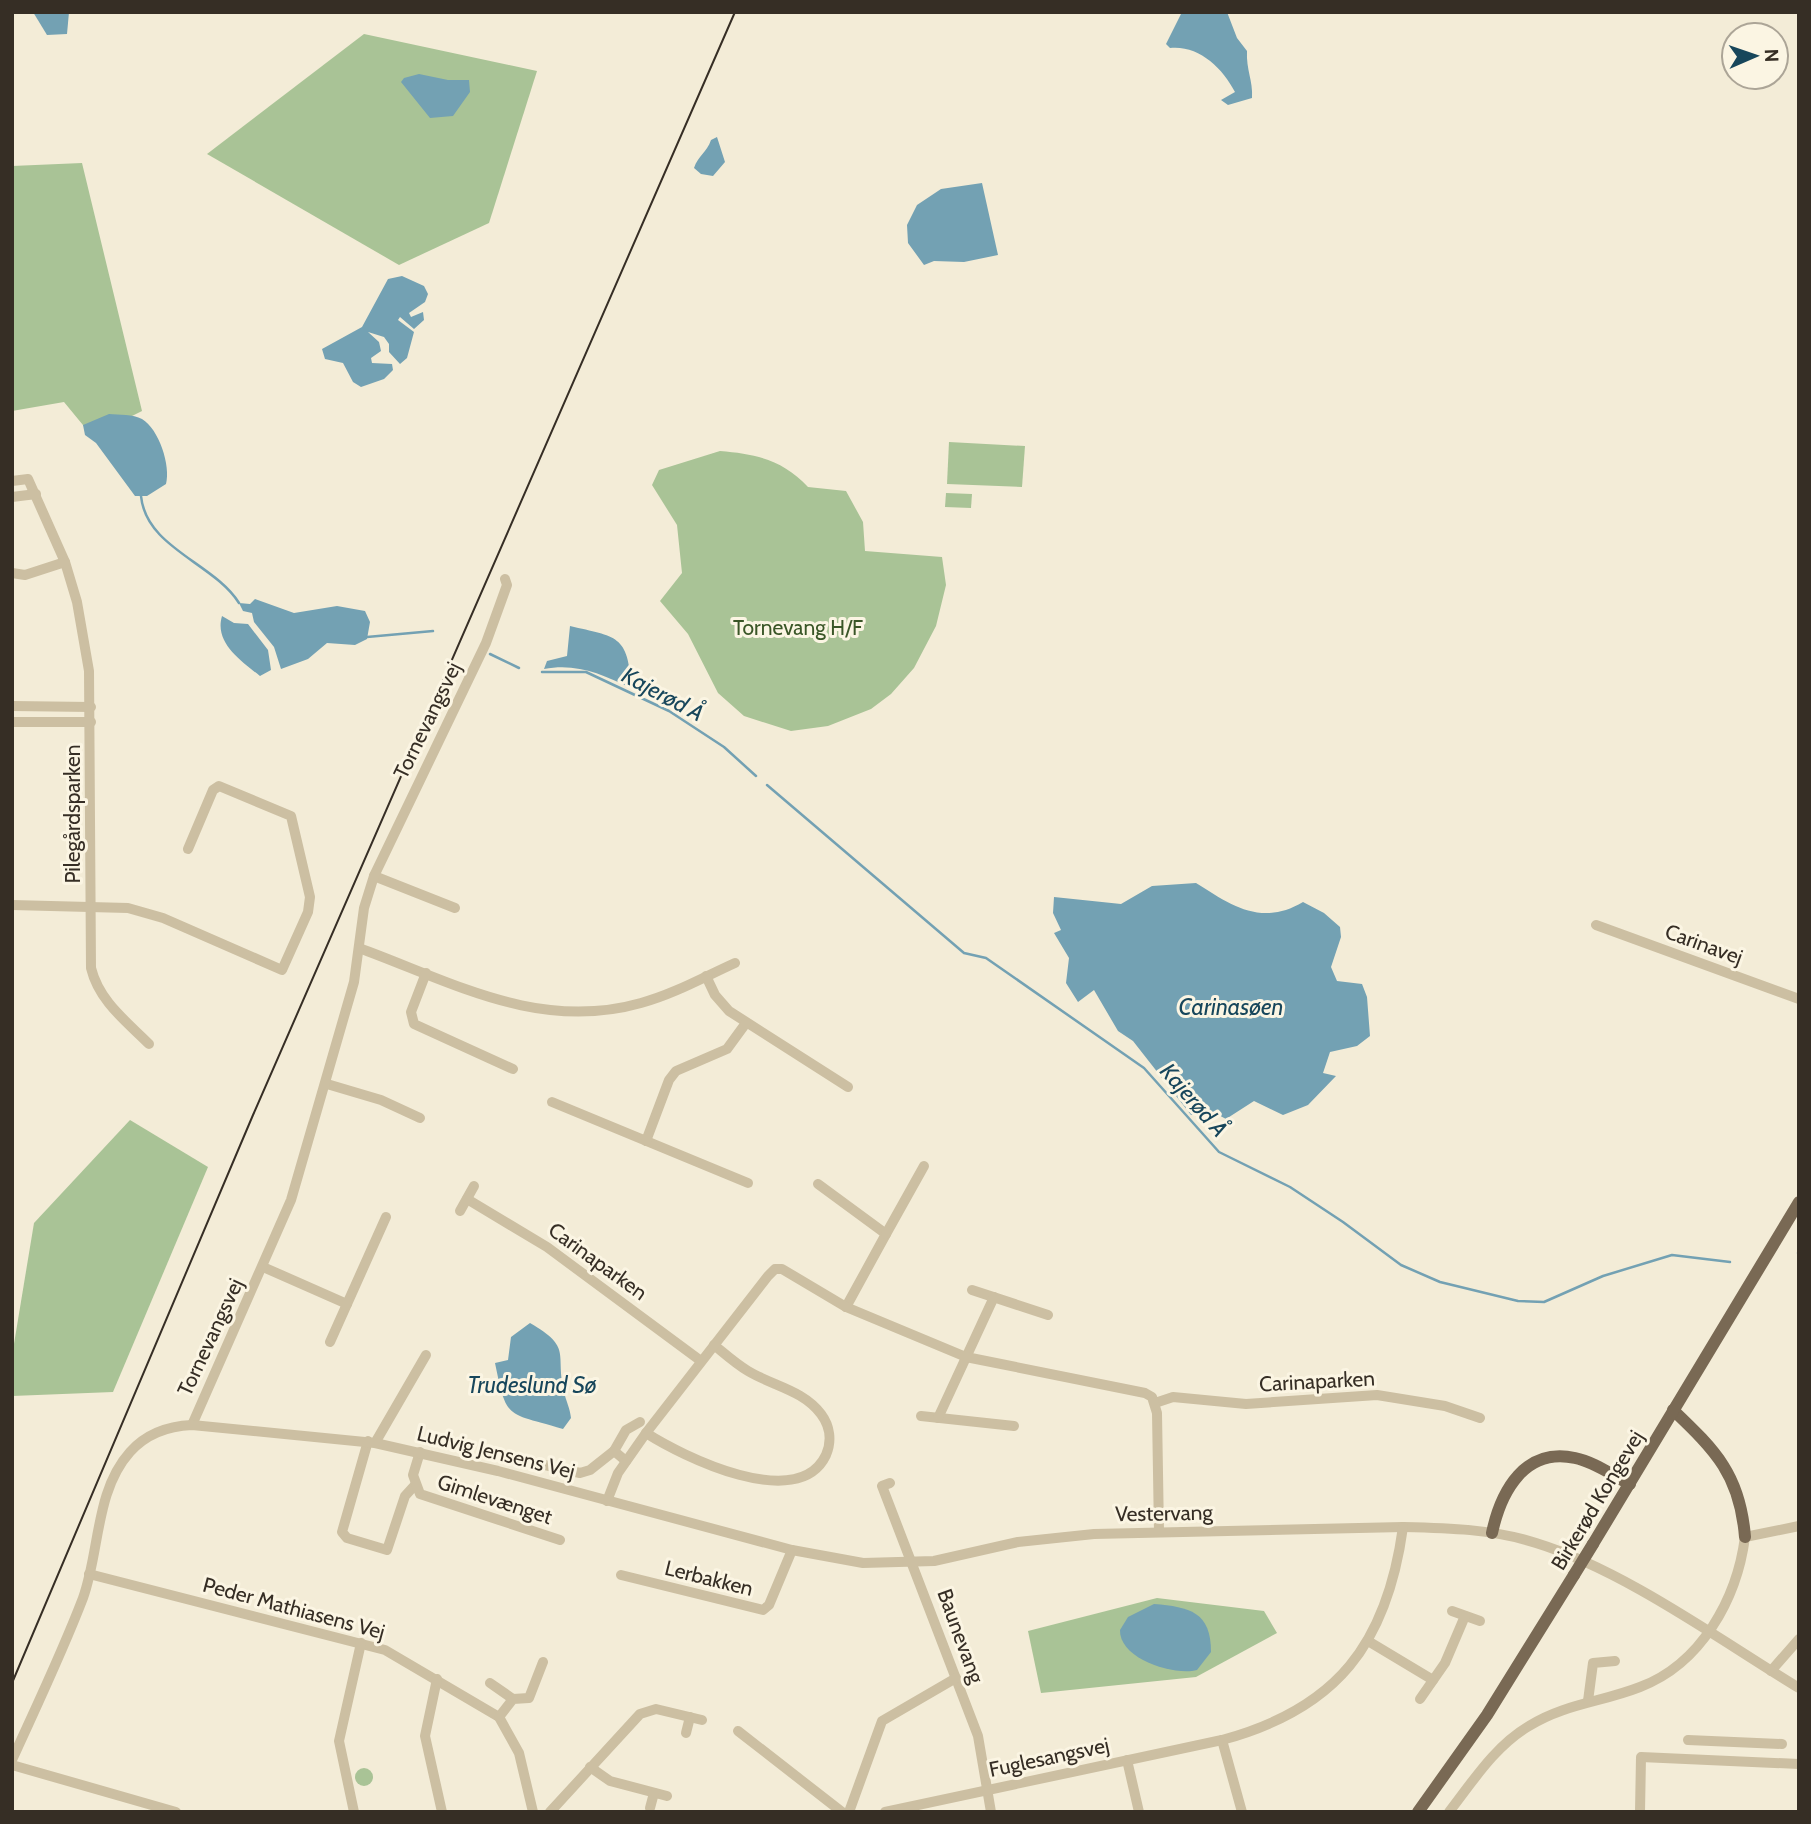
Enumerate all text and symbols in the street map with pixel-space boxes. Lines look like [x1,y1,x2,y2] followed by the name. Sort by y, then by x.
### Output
[1720,21,1790,91] north arrow
[1760,48,1783,63] text: N
[733,615,863,640] park label: Tornevang H/F
[388,658,467,783] street label: Tornevangsvej
[617,659,710,727] water label: Kajerød Å
[60,744,85,884] street label: Pilegårdsparken
[1661,918,1746,971] street label: Carinavej
[1179,993,1283,1021] water label: Carinasøen
[1154,1056,1235,1143] water label: Kajerød Å
[544,1217,652,1305] street label: Carinaparken
[172,1274,249,1400] street label: Tornevangsvej
[1259,1365,1375,1397] street label: Carinaparken
[467,1371,597,1399] water label: Trudeslund Sø
[414,1420,578,1485] street label: Ludvig Jensens Vej
[1545,1426,1649,1575] street label: Birkerød Kongevej
[435,1469,555,1529] street label: Gimlevænget
[1115,1500,1214,1526] street label: Vestervang
[662,1555,756,1601] street label: Lerbakken
[200,1572,388,1645] street label: Peder Mathiasens Vej
[932,1585,990,1687] street label: Baunevang
[987,1732,1112,1783] street label: Fuglesangsvej

